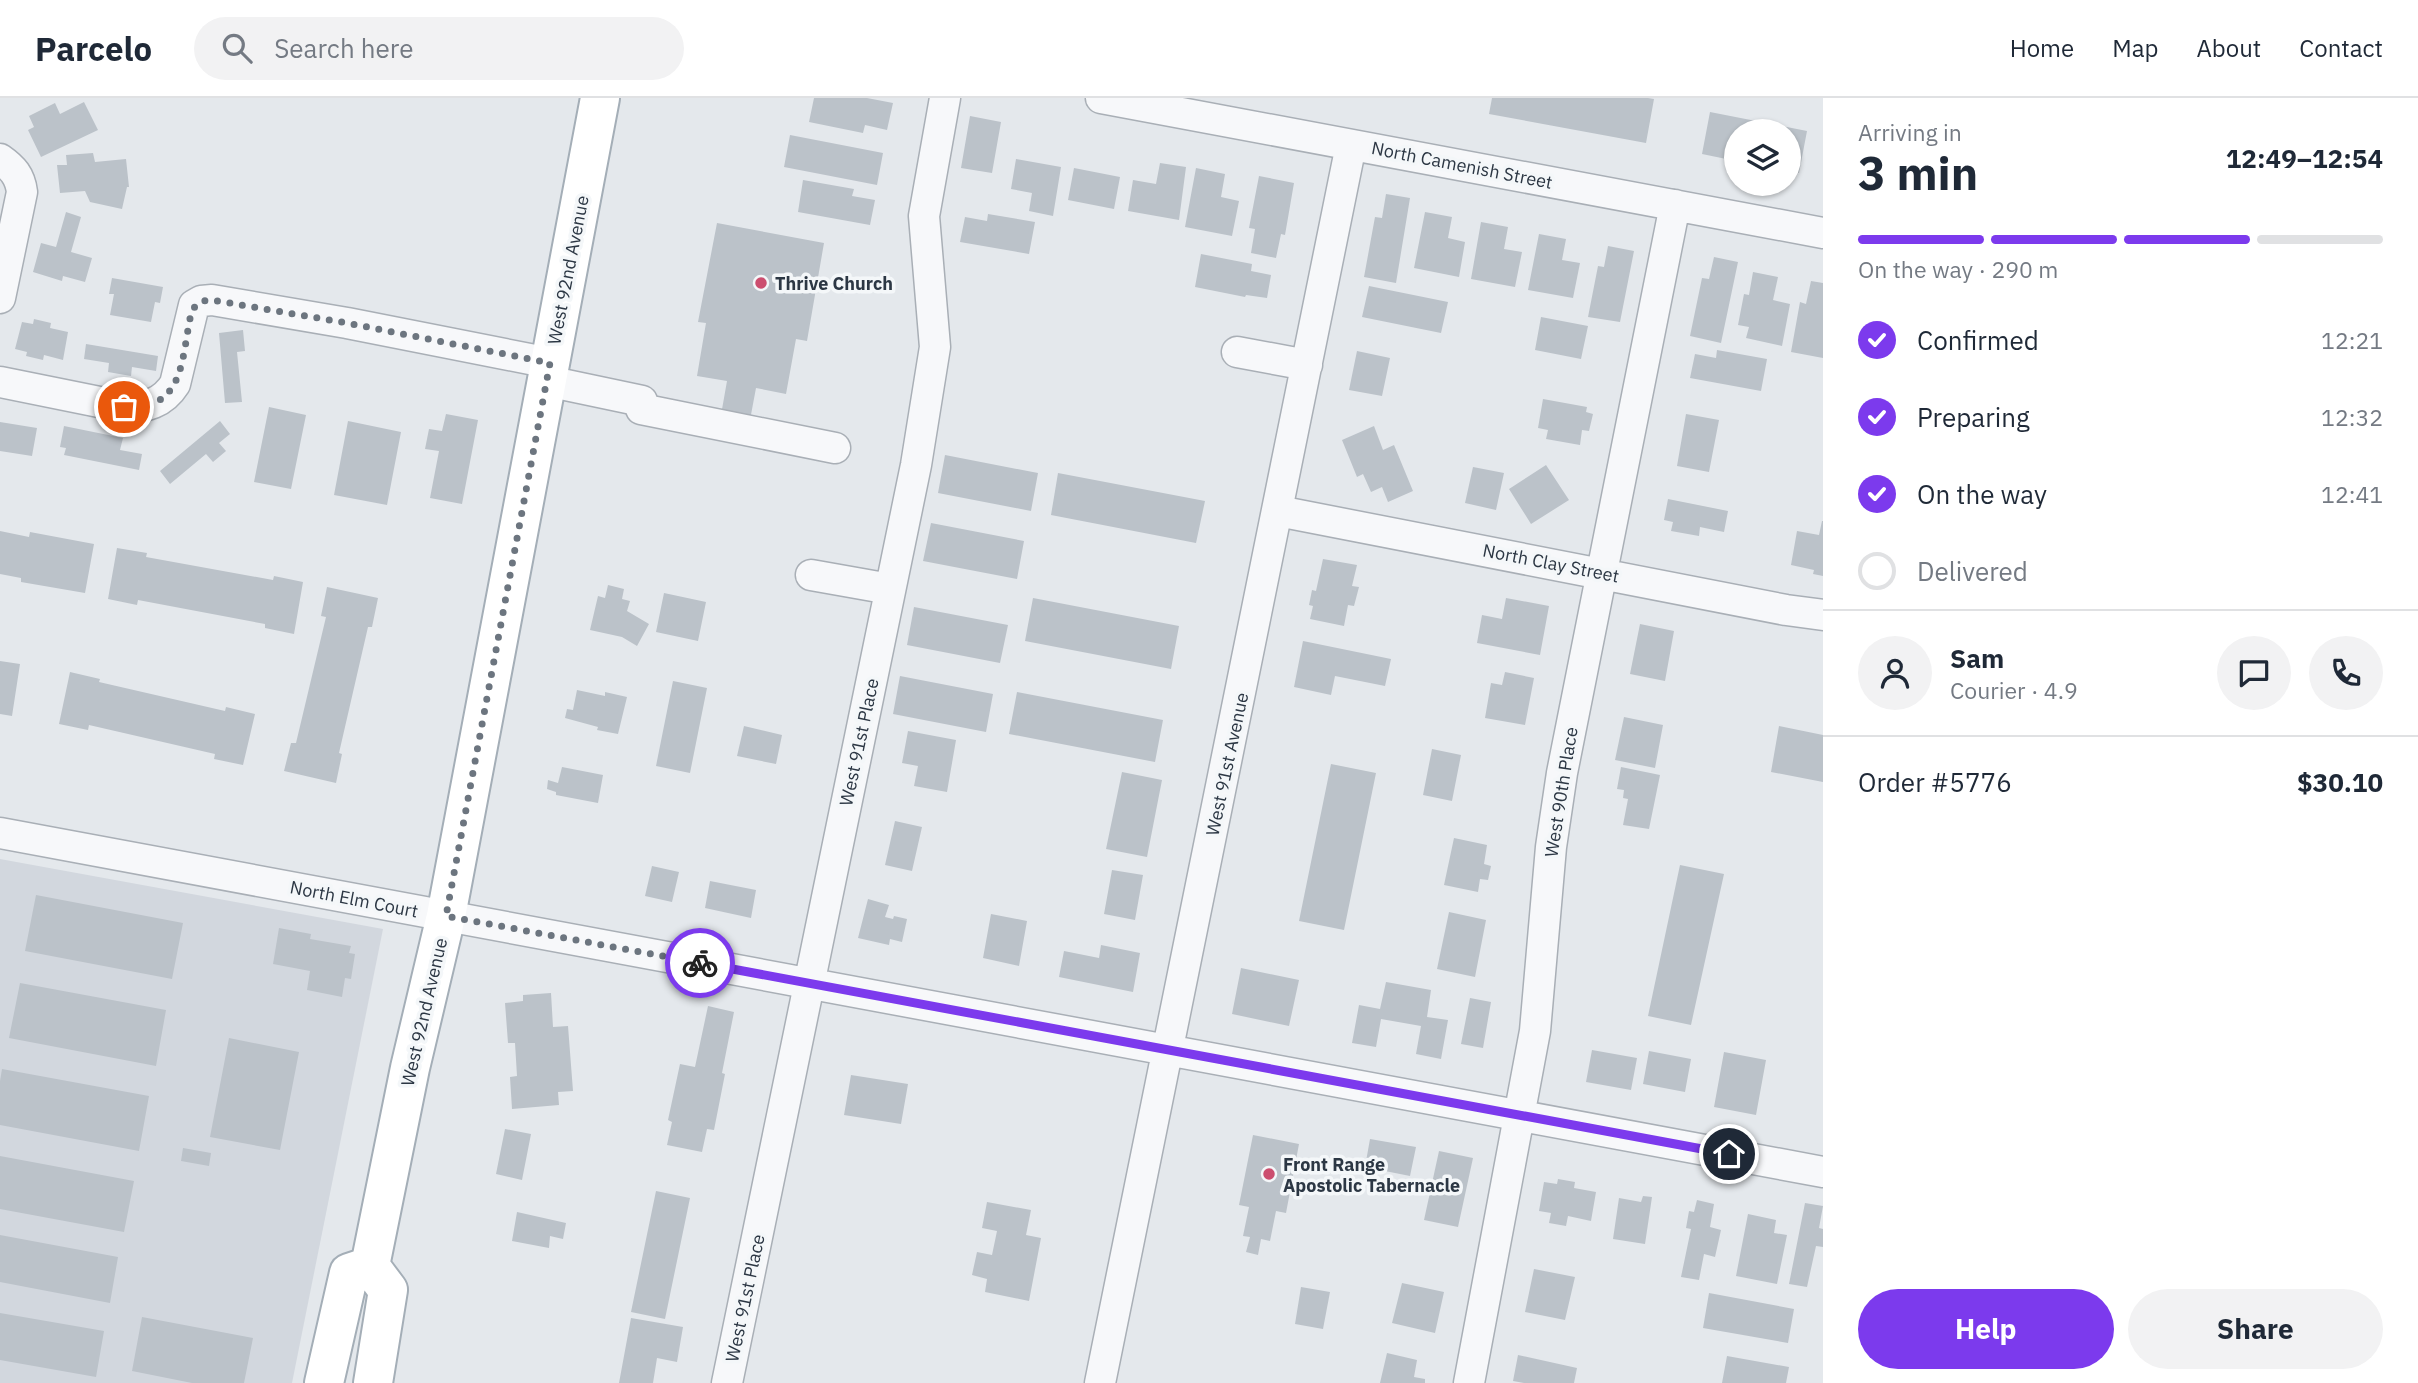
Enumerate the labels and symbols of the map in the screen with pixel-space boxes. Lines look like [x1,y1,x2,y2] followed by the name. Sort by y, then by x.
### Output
[1369,136,1555,194] street label: North Camenish Street
[542,193,594,347] street label: West 92nd Avenue
[775,272,893,295] place label: Thrive Church
[753,275,769,291] marker: Thrive Church
[94,377,154,437] pin
[1481,538,1621,588] street label: North Clay Street
[834,676,884,808] street label: West 91st Place
[1201,690,1253,838] street label: West 91st Avenue
[1539,725,1583,859] street label: West 90th Place
[288,875,420,923] street label: North Elm Court
[665,928,735,998] courier
[396,936,452,1088] street label: West 92nd Avenue
[1699,1124,1759,1184] pin
[1283,1153,1460,1197] place label: Front Range Apostolic Tabernacle
[1261,1166,1277,1182] marker: Front Range Apostolic Tabernacle
[720,1232,770,1364] street label: West 91st Place

